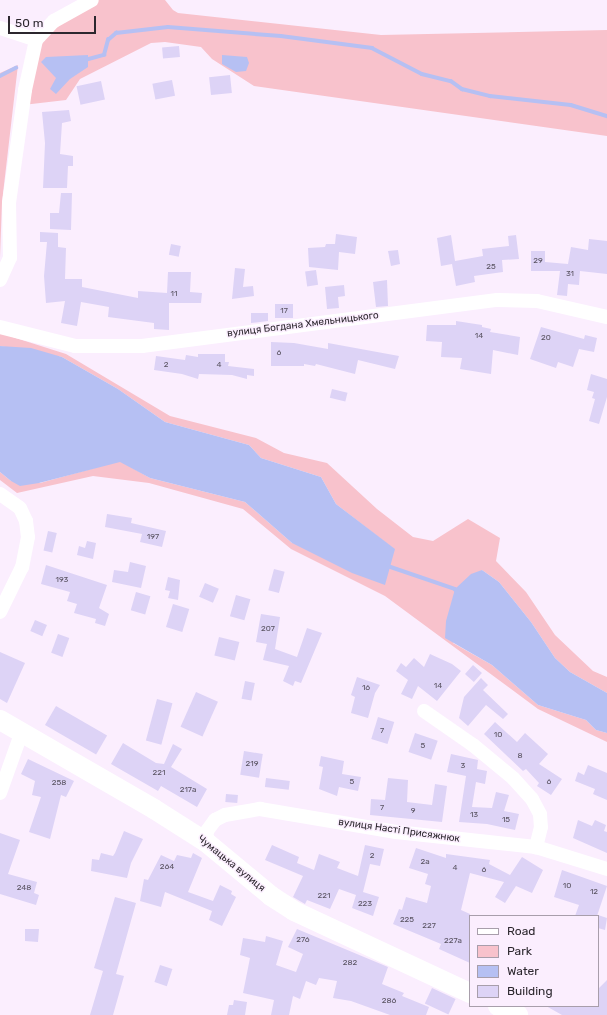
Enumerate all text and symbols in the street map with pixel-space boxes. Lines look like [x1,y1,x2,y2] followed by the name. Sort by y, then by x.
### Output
[10,8,98,34] scale bar
[15,16,43,30] text: 50 m
[533,256,543,266] house number: 29
[486,262,496,272] house number: 25
[566,269,574,279] house number: 31
[171,289,177,299] house number: 11
[280,306,288,316] house number: 17
[227,310,379,340] street label: вулиця Богдана Хмельницького
[475,331,483,341] house number: 14
[541,333,551,343] house number: 20
[277,348,281,358] house number: 6
[164,360,168,370] house number: 2
[217,360,221,370] house number: 4
[147,532,159,542] house number: 197
[56,575,68,585] house number: 193
[261,624,275,634] house number: 207
[434,681,442,691] house number: 14
[362,683,370,693] house number: 16
[380,726,384,736] house number: 7
[494,730,502,740] house number: 10
[421,741,425,751] house number: 5
[517,751,523,761] house number: 8
[246,759,258,769] house number: 219
[461,761,465,771] house number: 3
[153,768,165,778] house number: 221
[350,777,354,787] house number: 5
[547,777,551,787] house number: 6
[52,778,66,788] house number: 258
[180,785,196,795] house number: 217а
[380,803,384,813] house number: 7
[411,806,415,816] house number: 9
[470,810,478,820] house number: 13
[502,815,510,825] house number: 15
[338,817,460,845] street label: вулиця Насті Присяжнюк
[195,833,267,895] street label: Чумацька вулиця
[370,851,374,861] house number: 2
[420,857,430,867] house number: 2а
[160,862,174,872] house number: 264
[453,863,457,873] house number: 4
[482,865,486,875] house number: 6
[563,881,571,891] house number: 10
[17,883,31,893] house number: 248
[590,887,598,897] house number: 12
[318,891,330,901] house number: 221
[358,899,372,909] house number: 223
[400,915,414,925] house number: 225
[469,915,599,1007] legend
[422,921,436,931] house number: 227
[507,924,535,938] text: Road
[296,935,310,945] house number: 276
[444,936,462,946] house number: 227а
[507,944,532,958] text: Park
[343,958,357,968] house number: 282
[507,964,539,978] text: Water
[507,984,553,998] text: Building
[382,996,396,1006] house number: 286

